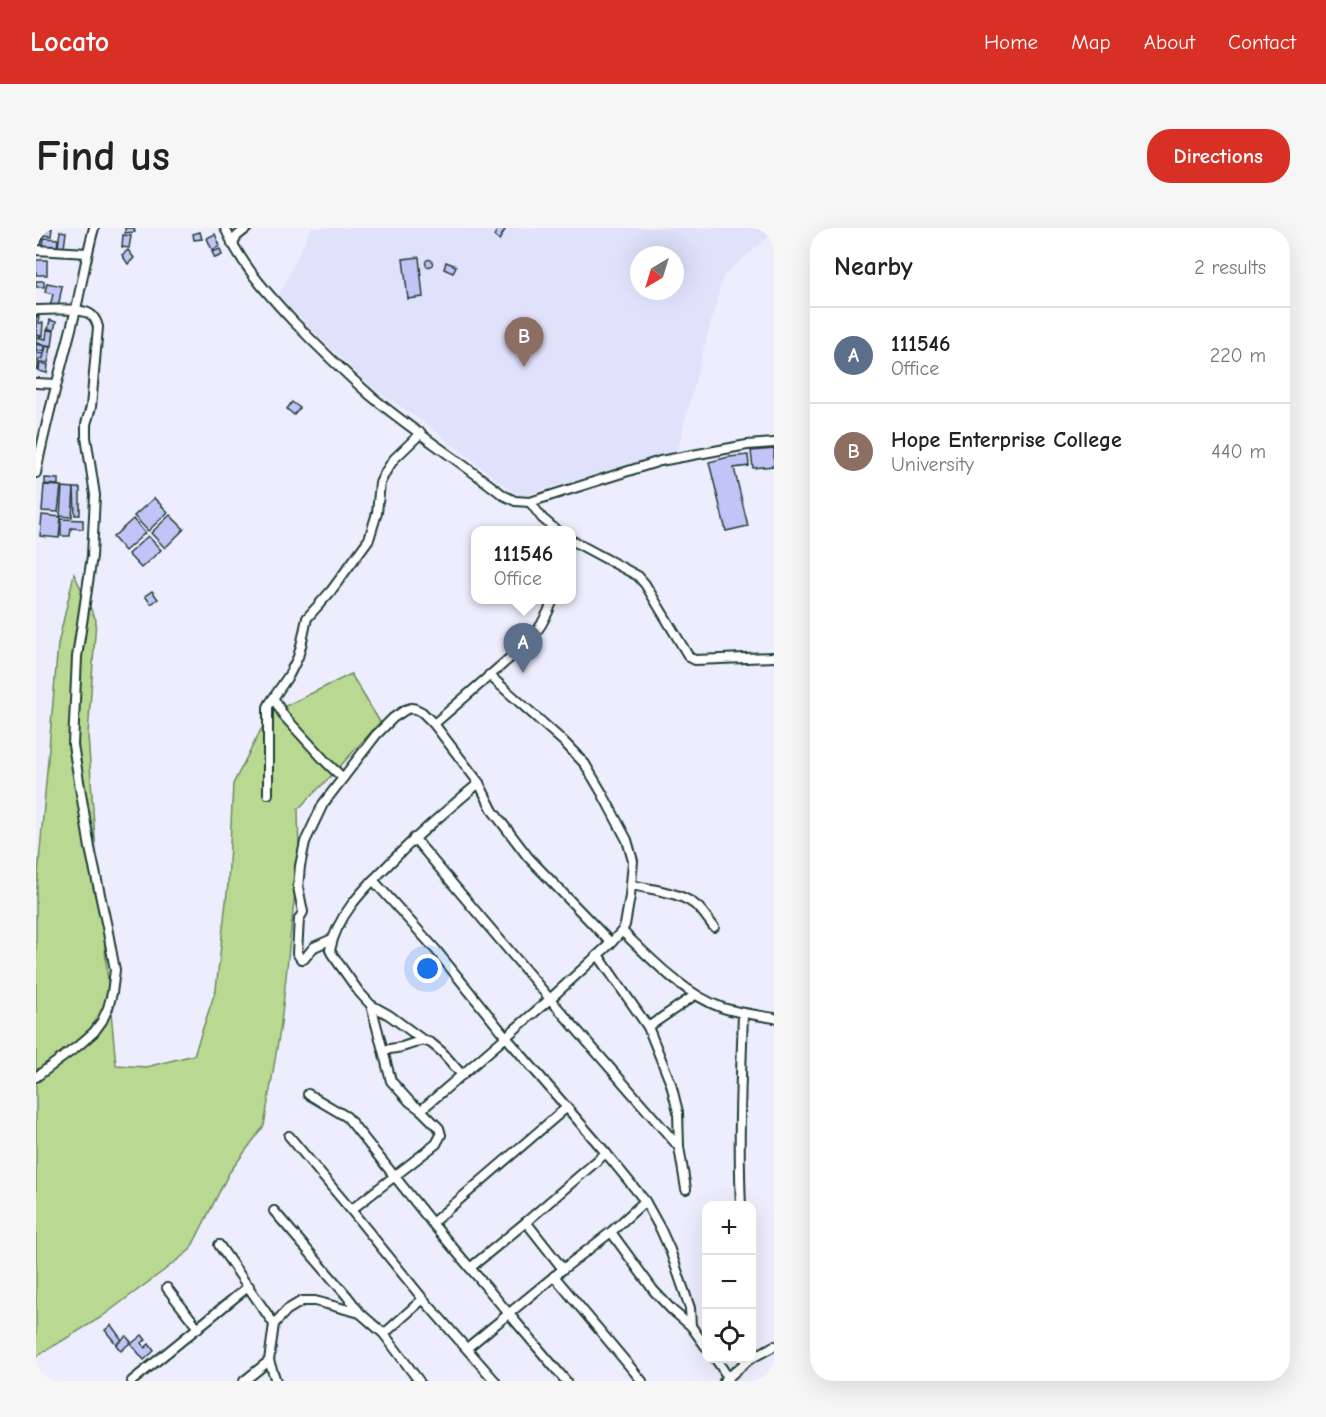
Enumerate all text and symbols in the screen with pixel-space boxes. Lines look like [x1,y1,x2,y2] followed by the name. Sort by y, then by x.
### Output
[30,26,109,58] text: Locato
[984,30,1038,54] text: Home
[1071,30,1111,54] text: Map
[1144,30,1195,54] text: About
[1228,30,1296,54] text: Contact
[1147,129,1290,183] button: Directions
[36,132,170,181] text: Find us
[630,246,684,300] north arrow
[834,252,913,282] text: Nearby
[1194,256,1266,279] text: 2 results
[504,318,544,367] pin: B
[891,331,950,357] text: 111546
[848,344,859,367] text: A
[1210,344,1266,367] text: 220 m
[891,357,939,380] text: Office
[891,427,1122,453] text: Hope Enterprise College
[847,440,860,463] text: B
[1211,440,1266,463] text: 440 m
[891,453,974,476] text: University
[471,526,576,604] popup
[494,541,553,567] text: 111546
[494,567,542,590] text: Office
[504,624,542,673] pin: A
[413,954,442,983] your location
[702,1201,756,1363] map controls
[702,1201,756,1255] button: +
[702,1255,756,1309] button: −
[702,1309,756,1363] button: locate

